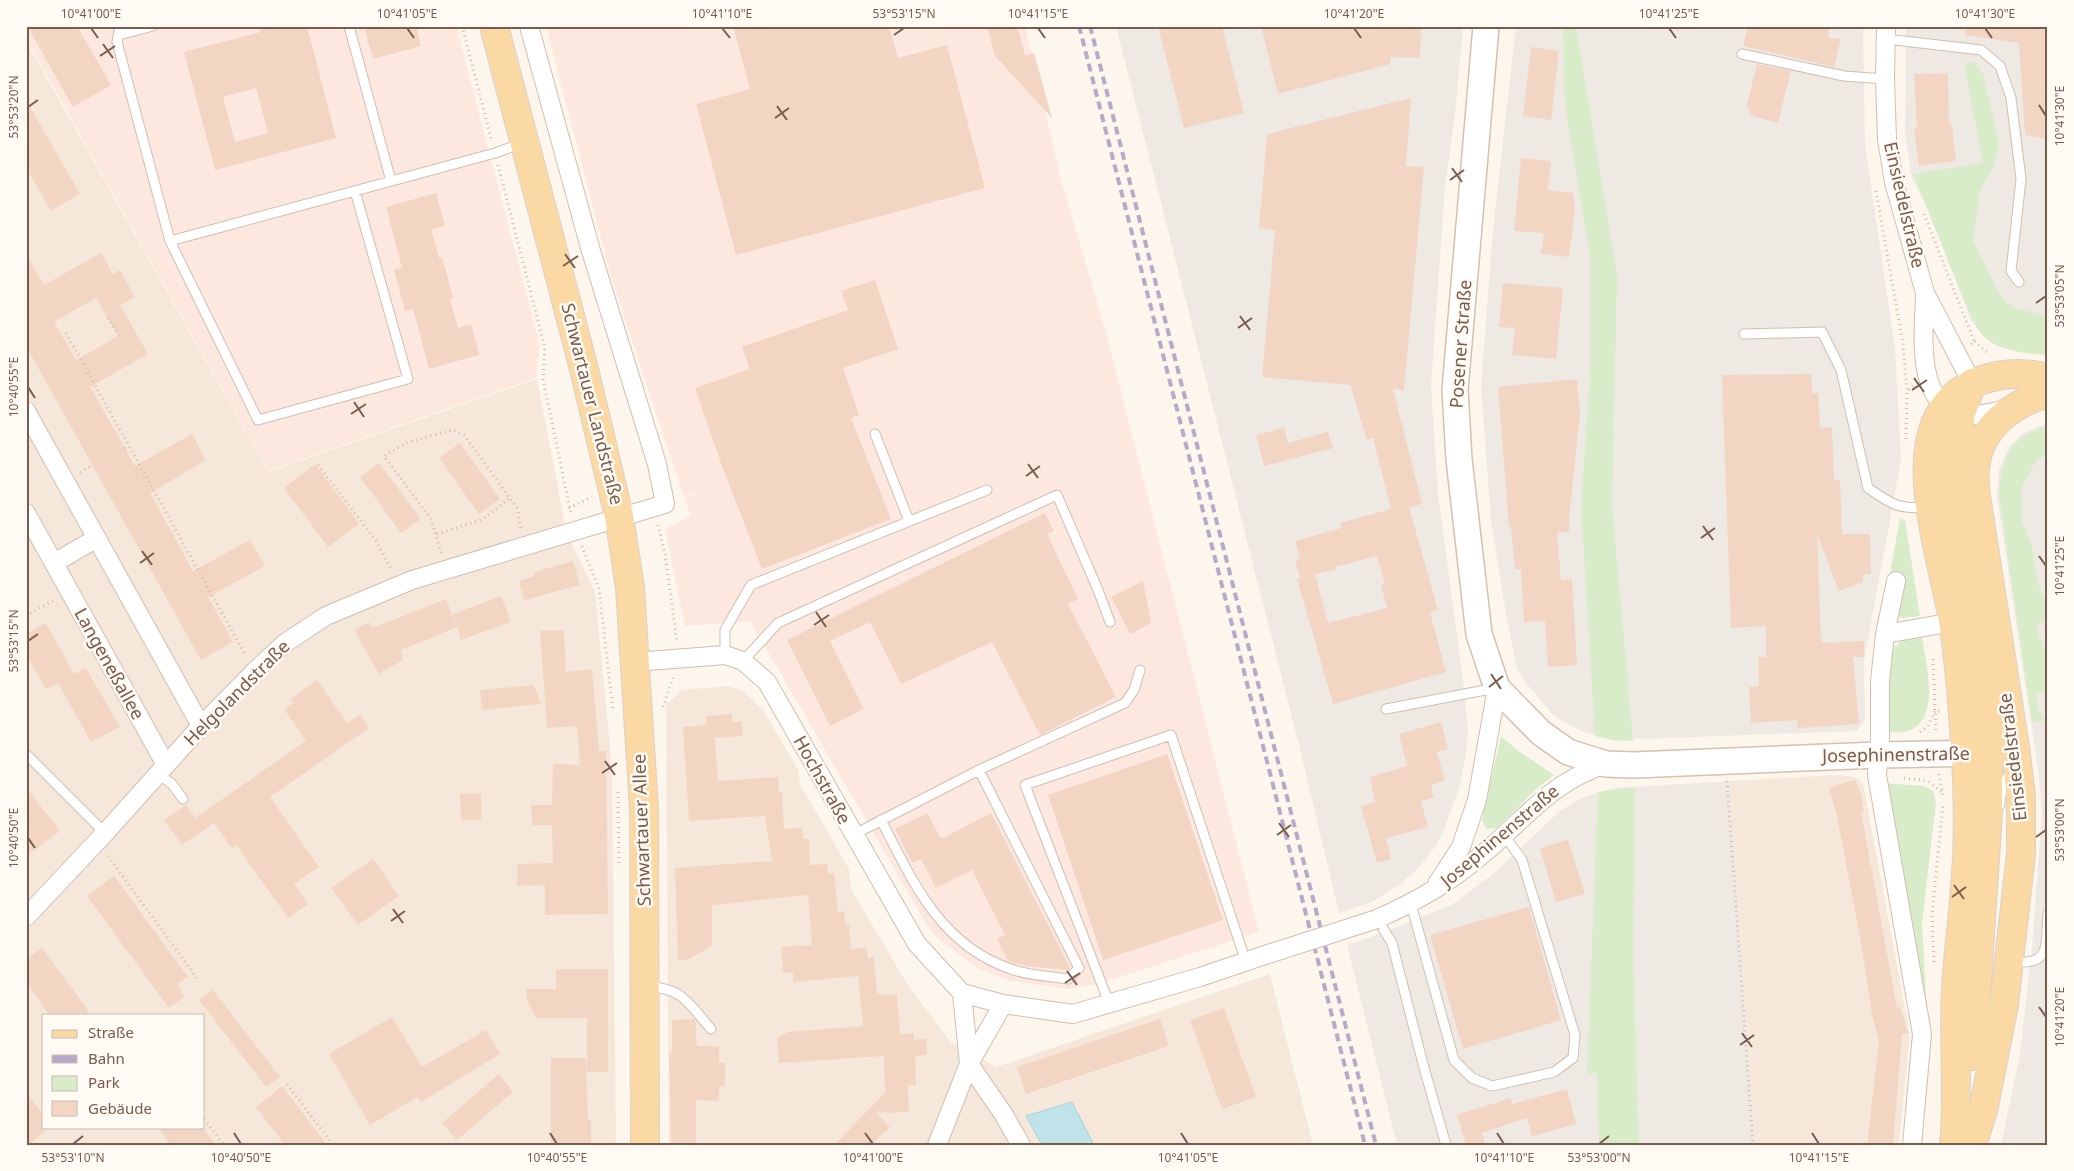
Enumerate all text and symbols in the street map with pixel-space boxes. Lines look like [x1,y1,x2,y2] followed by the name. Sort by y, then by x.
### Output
[61,5,121,22] text: 10°41'00"E
[377,5,437,22] text: 10°41'05"E
[692,5,752,22] text: 10°41'10"E
[872,5,936,22] text: 53°53'15"N
[1008,5,1068,22] text: 10°41'15"E
[1324,5,1384,22] text: 10°41'20"E
[1639,5,1699,22] text: 10°41'25"E
[1955,5,2015,22] text: 10°41'30"E
[5,75,22,139] text: 53°53'20"N
[2051,86,2068,146] text: 10°41'30"E
[1879,139,1931,270] street label: Einsiedelstraße
[2051,264,2068,328] text: 53°53'05"N
[1444,279,1476,409] street label: Posener Straße
[556,301,630,507] street label: Schwartauer Landstraße
[5,357,22,417] text: 10°40'55"E
[2051,536,2068,596] text: 10°41'25"E
[69,603,150,724] street label: Langeneßallee
[5,609,22,673] text: 53°53'15"N
[178,634,295,751] street label: Helgolandstraße
[1992,692,2032,823] street label: Einsiedelstraße
[789,731,857,828] street label: Hochstraße
[1820,741,1970,767] street label: Josephinenstraße
[626,753,656,907] street label: Schwartauer Allee
[1434,779,1564,893] street label: Josephinenstraße
[2051,798,2068,862] text: 53°53'00"N
[5,808,22,868] text: 10°40'50"E
[2051,987,2068,1047] text: 10°41'20"E
[42,1014,205,1128] legend
[88,1022,134,1042] text: Straße
[88,1048,125,1068] text: Bahn
[88,1072,120,1092] text: Park
[88,1098,152,1118] text: Gebäude
[41,1149,105,1166] text: 53°53'10"N
[211,1149,271,1166] text: 10°40'50"E
[527,1149,587,1166] text: 10°40'55"E
[843,1149,903,1166] text: 10°41'00"E
[1158,1149,1218,1166] text: 10°41'05"E
[1474,1149,1534,1166] text: 10°41'10"E
[1567,1149,1631,1166] text: 53°53'00"N
[1789,1149,1849,1166] text: 10°41'15"E

